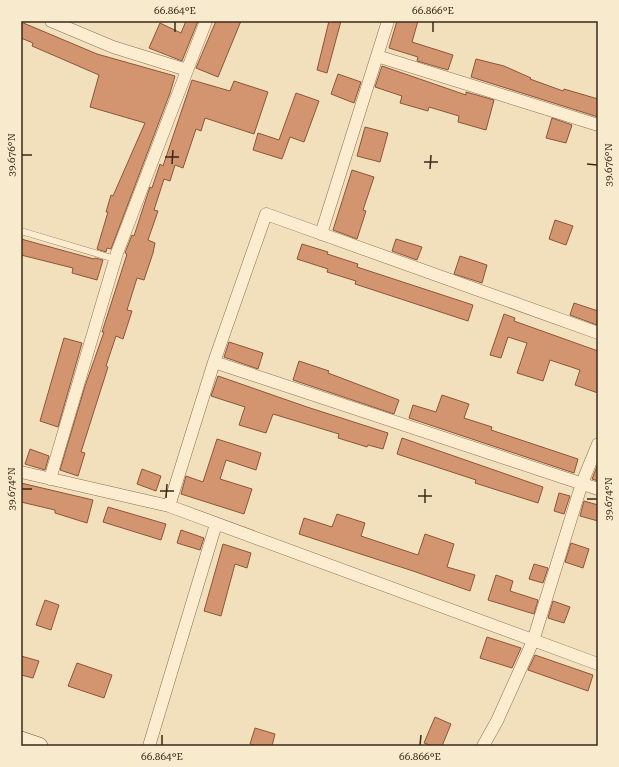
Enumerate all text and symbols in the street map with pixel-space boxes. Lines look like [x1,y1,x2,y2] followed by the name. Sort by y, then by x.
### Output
[154,5,196,16] text: 66.864°E
[412,5,454,16] text: 66.866°E
[6,133,17,177] text: 39.676°N
[603,143,614,187] text: 39.676°N
[6,467,17,511] text: 39.674°N
[603,477,614,521] text: 39.674°N
[141,751,183,762] text: 66.864°E
[399,751,441,762] text: 66.866°E

